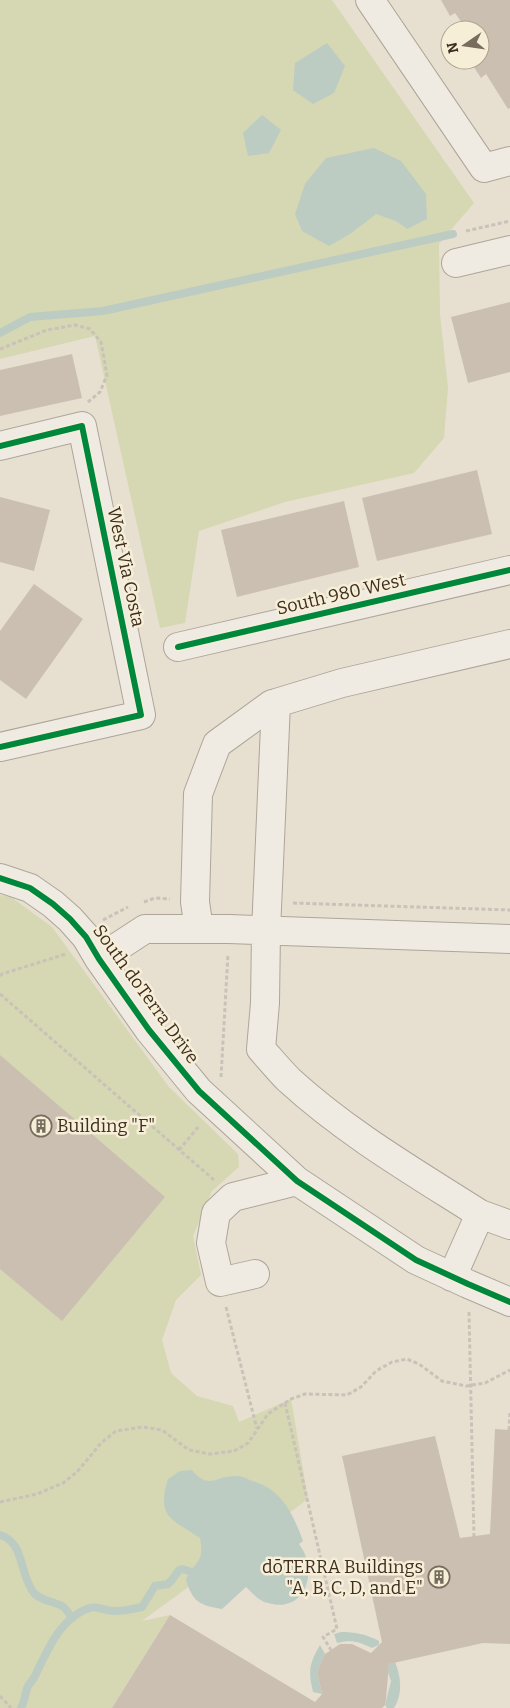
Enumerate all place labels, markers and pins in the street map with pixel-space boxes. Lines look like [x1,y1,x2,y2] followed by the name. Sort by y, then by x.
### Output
[29,1114,53,1138] building icon: Building "F"
[57,1115,155,1137] place label: Building "F"
[262,1556,423,1599] place label: dōTERRA Buildings "A, B, C, D, and E"
[427,1565,451,1589] building icon: dōTERRA Buildings "A, B, C, D, and E"

